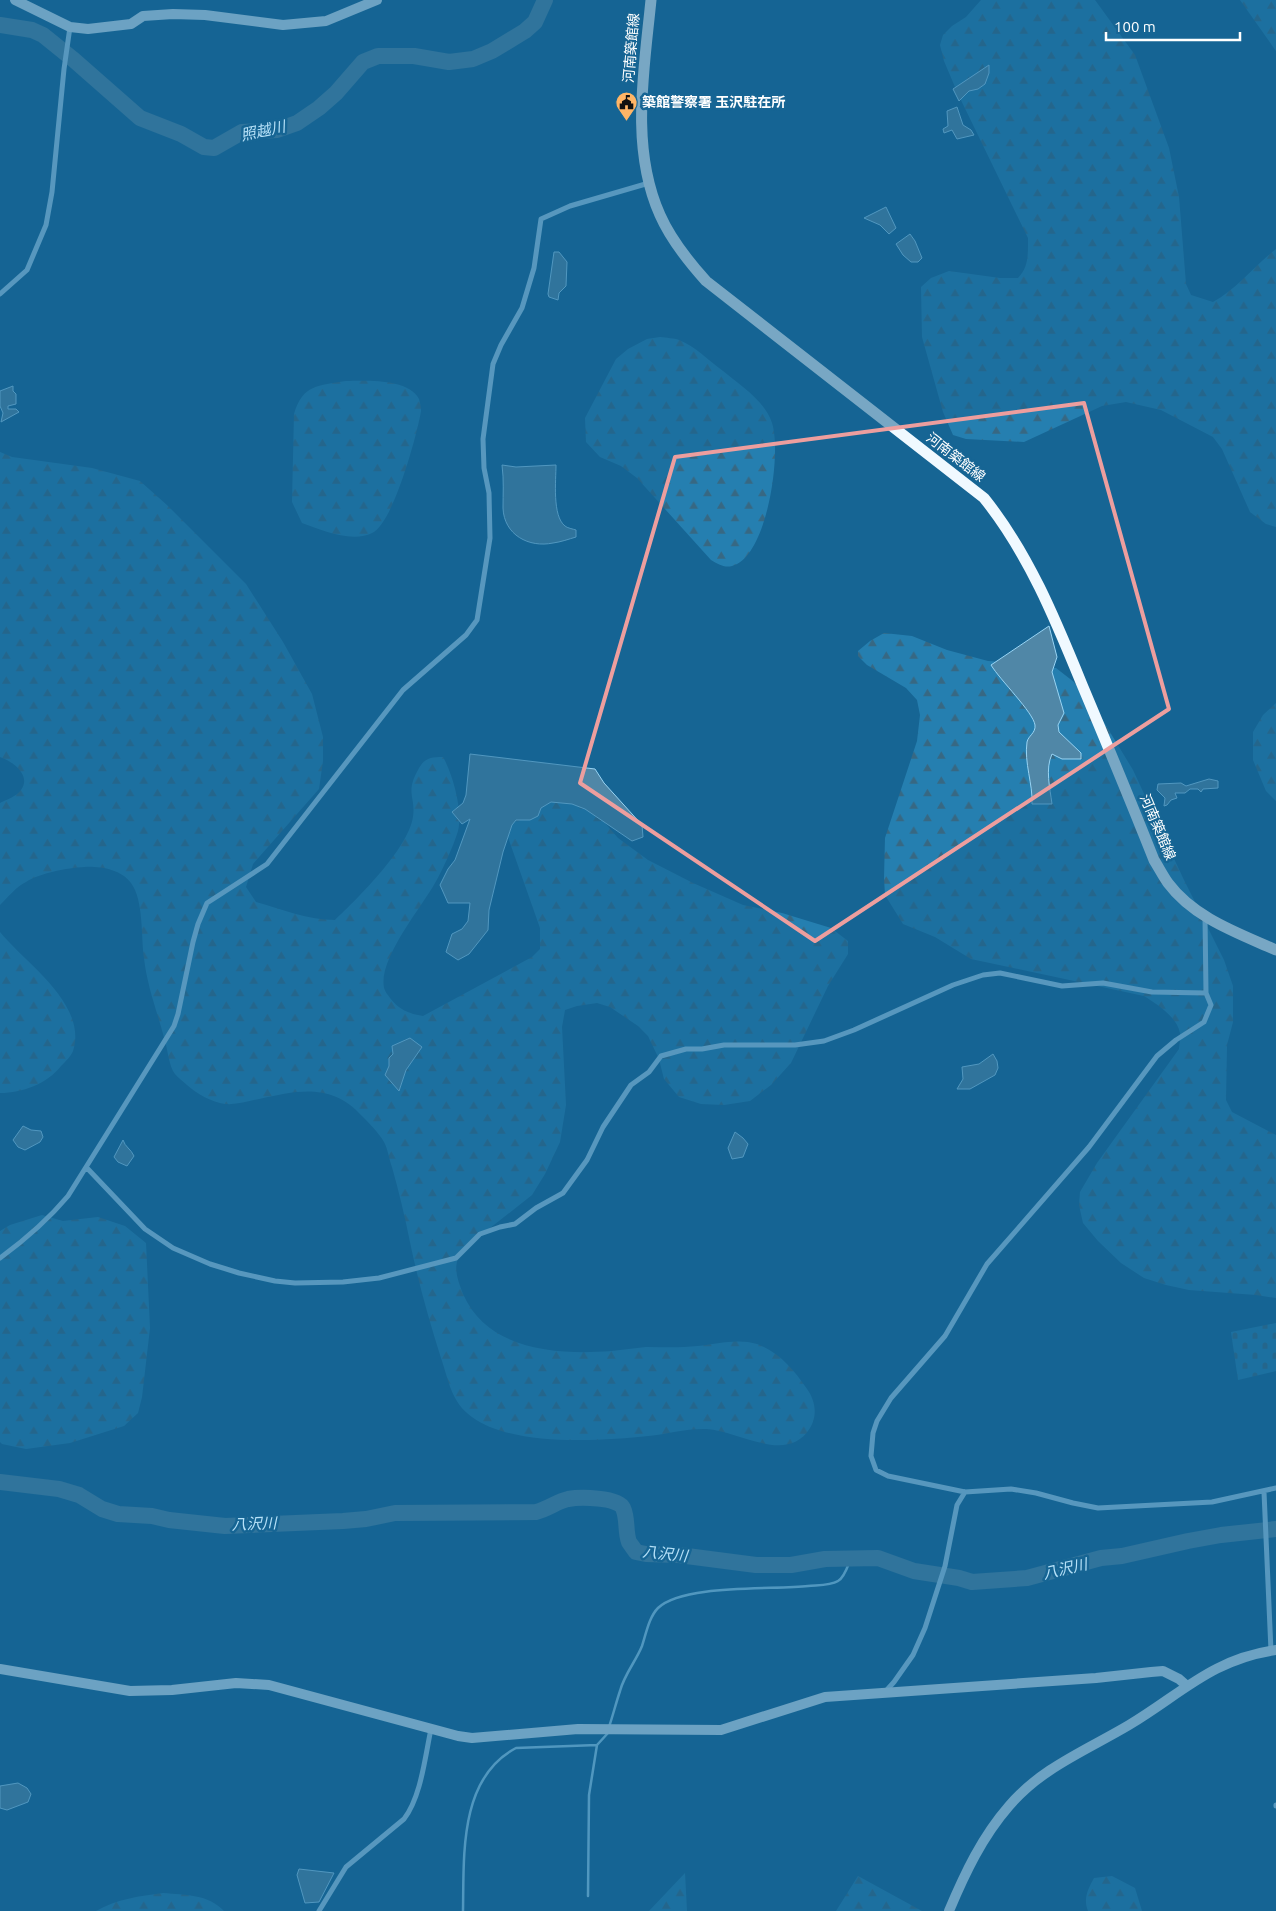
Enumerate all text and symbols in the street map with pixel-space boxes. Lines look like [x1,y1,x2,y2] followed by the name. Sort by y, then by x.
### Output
[1106,10,1240,42] scale bar
[620,12,642,84] street label: 河南築館線
[1114,18,1156,35] text: 100 m
[614,90,638,121] public building icon: 築館警察署 玉沢駐在所
[642,94,785,110] place label: 築館警察署 玉沢駐在所
[239,117,289,144] water label: 照越川
[923,429,989,485] street label: 河南築館線
[1137,792,1179,862] street label: 河南築館線
[231,1514,279,1533] water label: 八沢川
[642,1543,690,1565] water label: 八沢川
[1041,1555,1091,1582] water label: 八沢川

